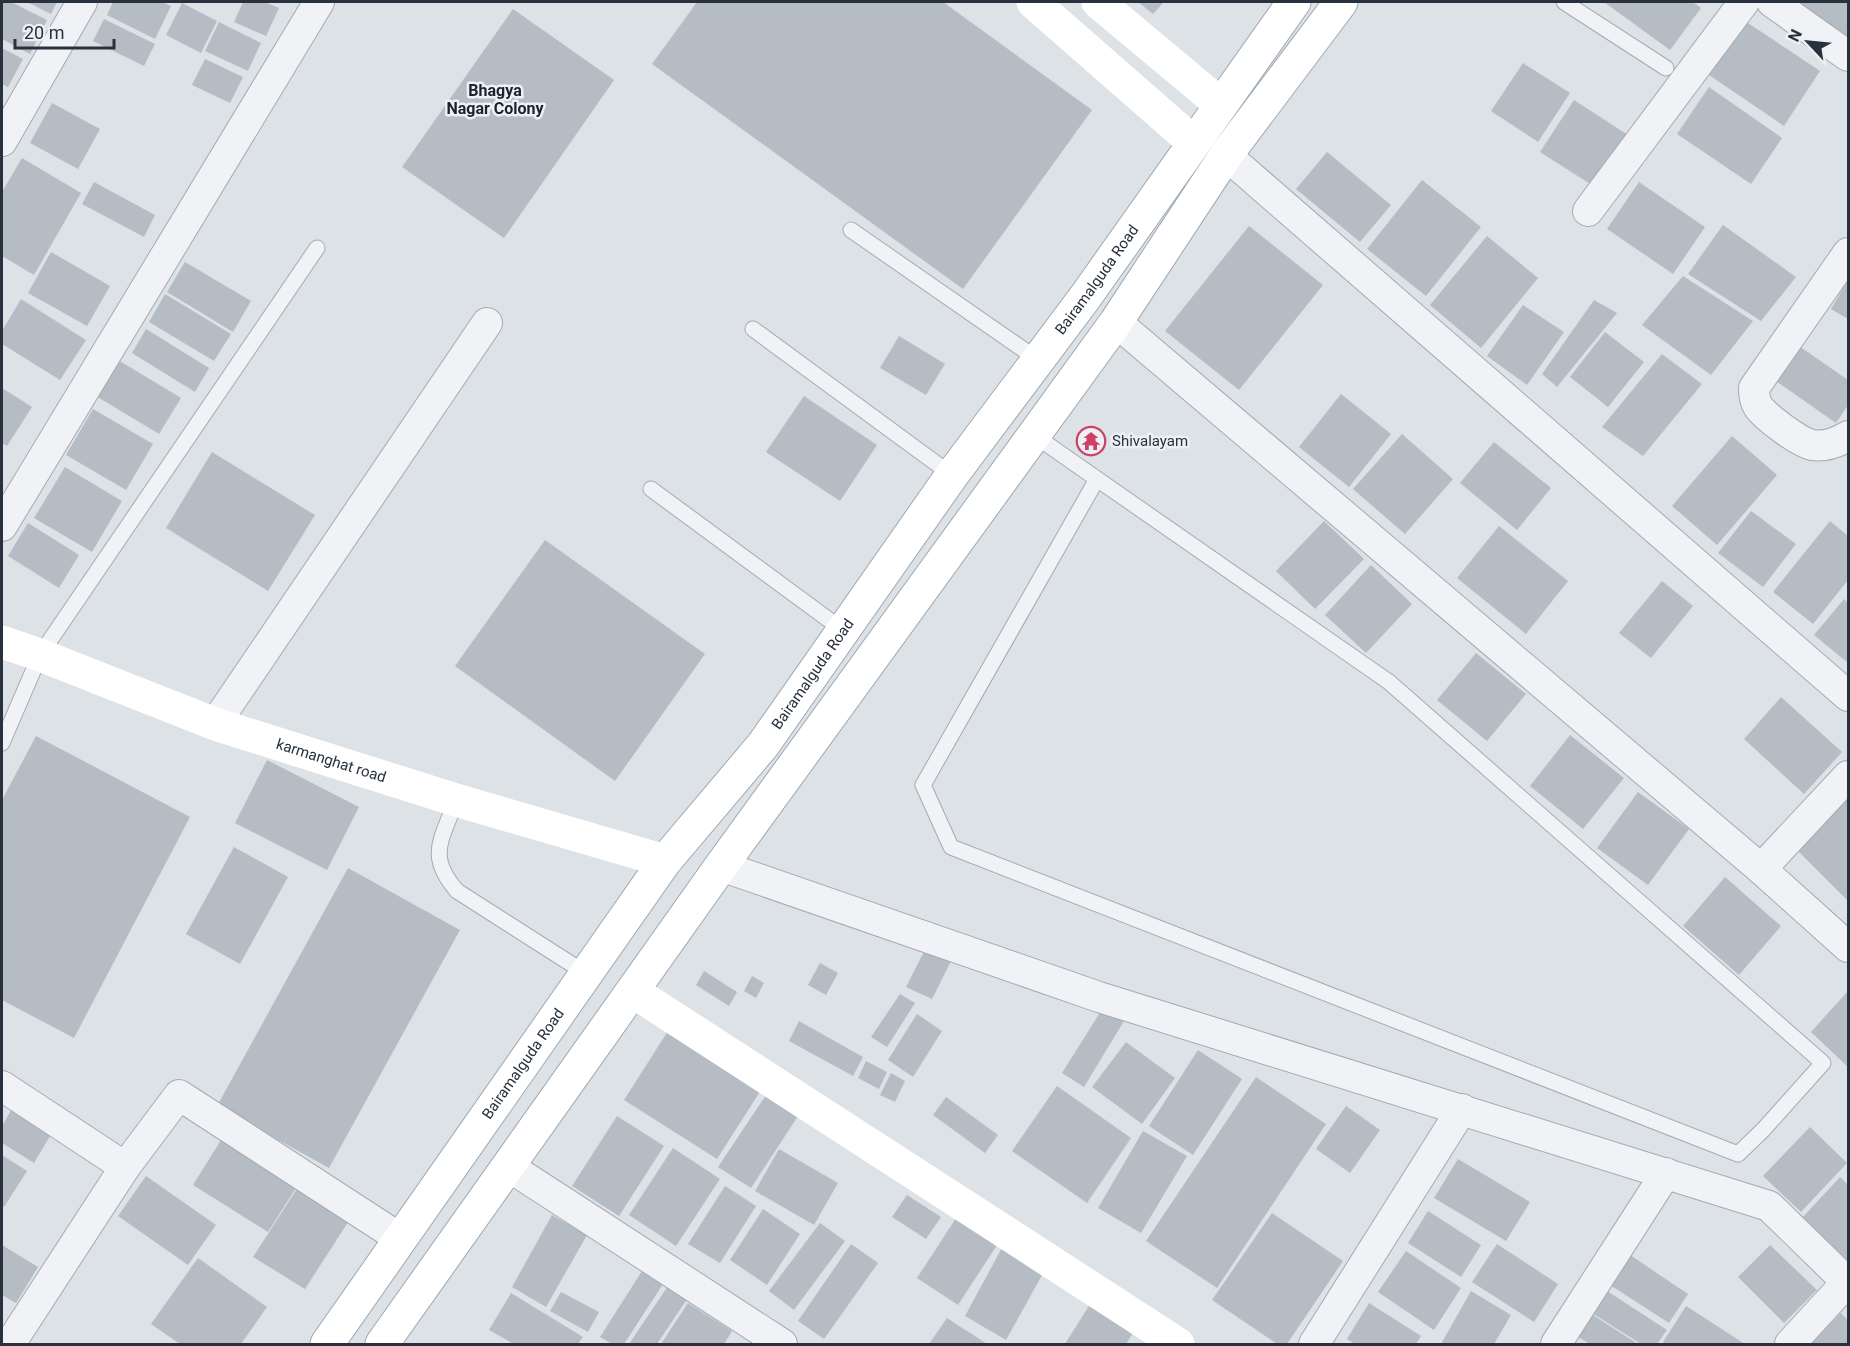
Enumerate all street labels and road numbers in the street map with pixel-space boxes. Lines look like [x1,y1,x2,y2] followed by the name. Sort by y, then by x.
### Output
[1051,222,1142,338] street label: Bairamalguda Road
[768,615,858,733] street label: Bairamalguda Road
[274,735,388,786] street label: karmanghat road
[478,1005,568,1122] street label: Bairamalguda Road

